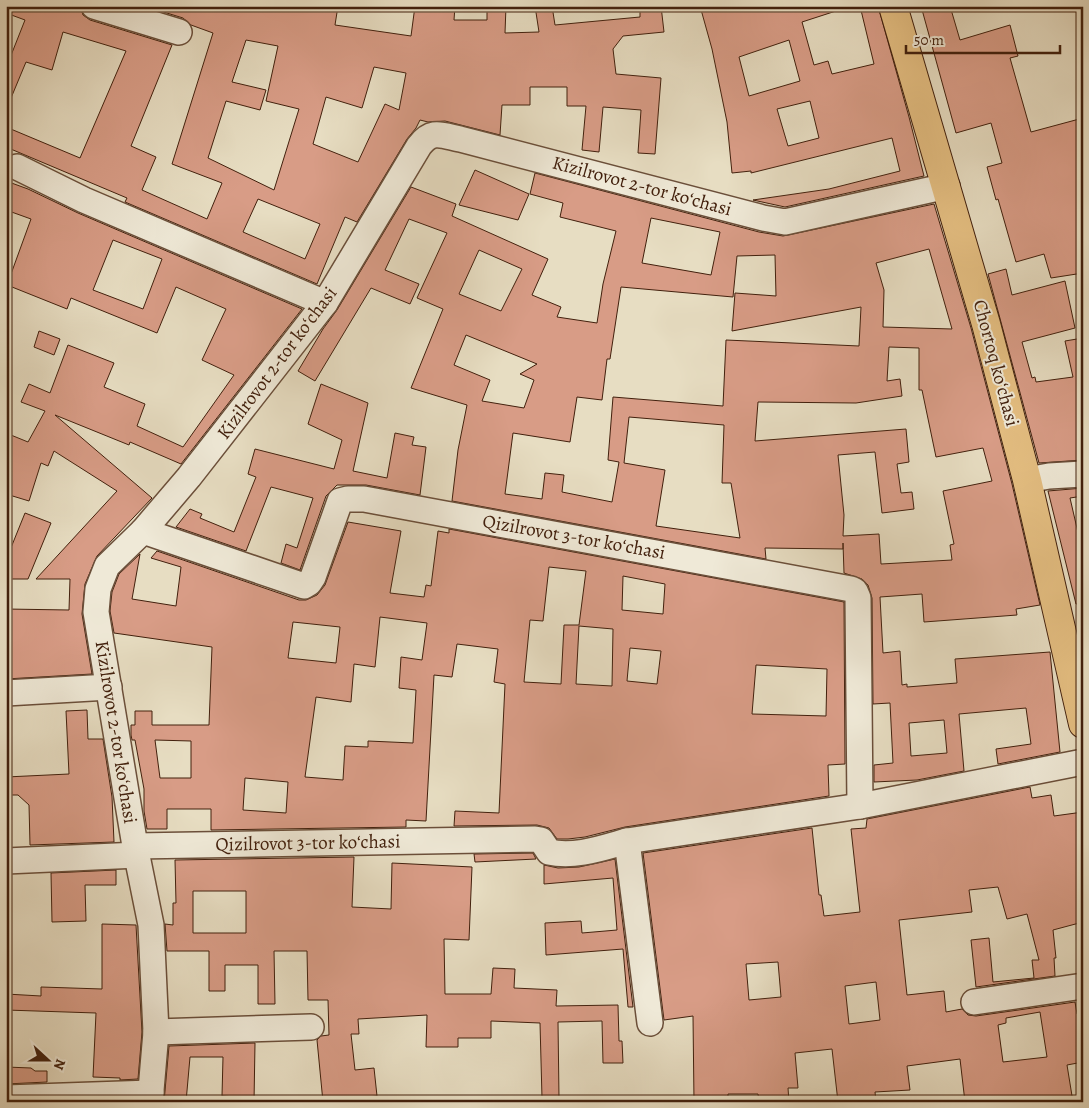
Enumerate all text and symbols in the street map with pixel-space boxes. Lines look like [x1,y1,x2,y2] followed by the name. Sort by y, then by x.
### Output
[906,22,1060,54] scale bar
[914,30,944,50] text: 50 m
[549,150,735,222] street label: Kizilrovot 2-tor koʻchasi
[211,281,343,445] street label: Kizilrovot 2-tor koʻchasi
[967,297,1025,429] street label: Chortoq koʻchasi
[481,508,667,566] street label: Qizilrovot 3-tor koʻchasi
[89,639,143,825] street label: Kizilrovot 2-tor koʻchasi
[215,828,401,858] street label: Qizilrovot 3-tor koʻchasi
[22,1036,72,1086] north arrow
[49,1056,70,1073] text: N

